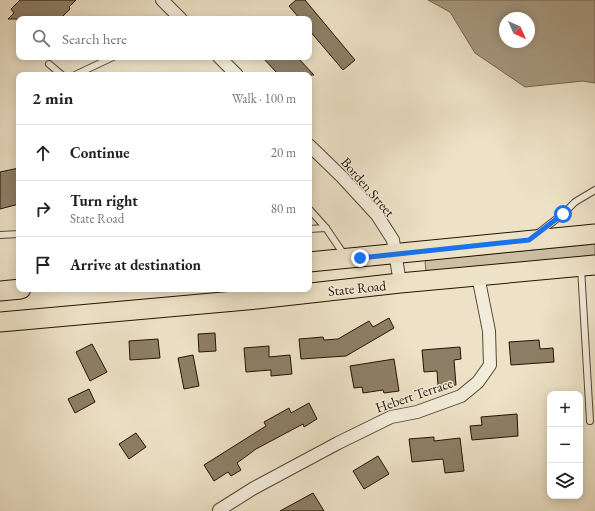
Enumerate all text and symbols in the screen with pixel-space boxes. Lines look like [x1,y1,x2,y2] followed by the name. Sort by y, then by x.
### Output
[499,12,535,48] north arrow
[16,16,312,60] search box
[30,27,52,49] icon: search
[62,29,127,48] text: Search here
[32,87,73,109] text: 2 min
[232,90,296,107] text: Walk · 100 m
[32,142,54,164] icon: ahead
[70,143,130,162] text: Continue
[271,144,296,161] text: 20 m
[337,153,399,221] street label: Borden Street
[70,191,138,210] text: Turn right
[32,198,54,220] icon: right
[271,200,296,217] text: 80 m
[554,205,572,223] route start
[70,210,124,227] text: State Road
[351,249,369,267] route end
[32,254,54,276] icon: arrive
[70,255,201,274] text: Arrive at destination
[327,276,388,300] street label: State Road
[373,373,456,417] street label: Hebert Terrace
[547,391,583,499] map controls
[547,391,583,427] button: +
[547,427,583,463] button: −
[547,463,583,499] button: layers

